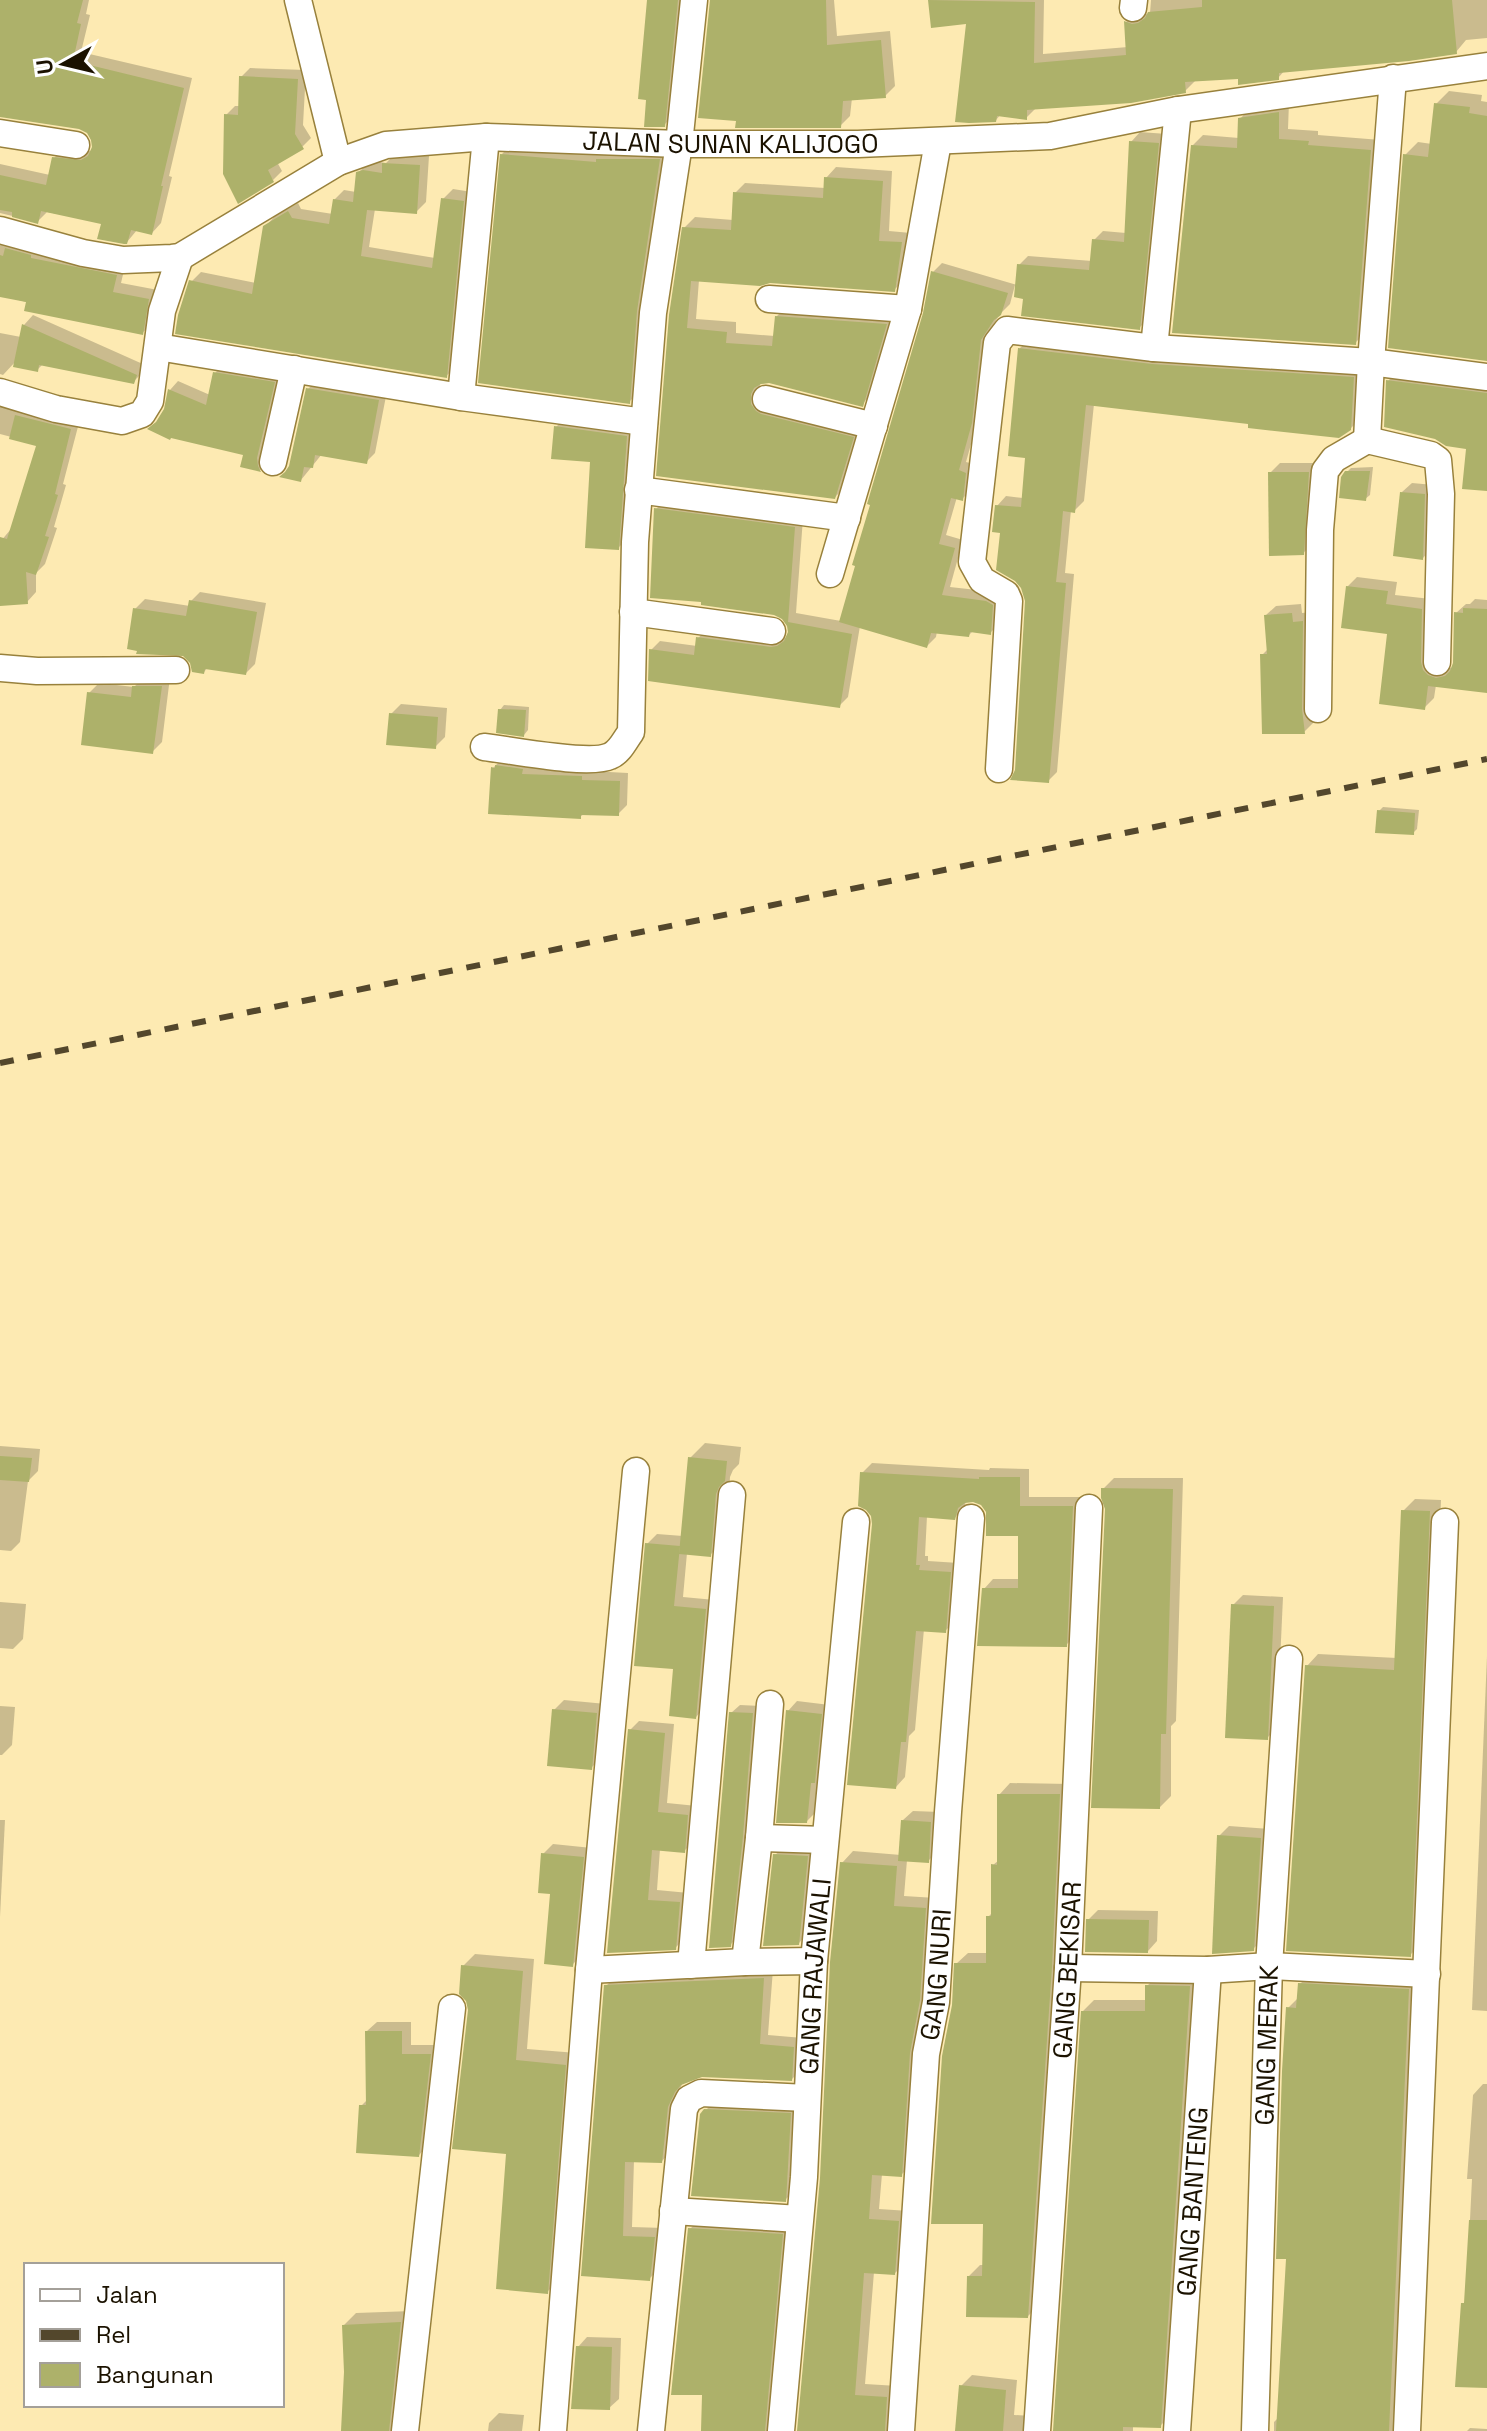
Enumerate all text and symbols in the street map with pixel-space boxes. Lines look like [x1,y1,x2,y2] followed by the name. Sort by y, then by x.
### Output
[24,24,104,104] north arrow
[29,58,59,76] text: U
[582,124,879,161] street label: JALAN SUNAN KALIJOGO
[792,1877,839,2075] street label: GANG RAJAWALI
[1045,1881,1089,2060] street label: GANG BEKISAR
[912,1908,959,2043] street label: GANG NURI
[1247,1964,1286,2126] street label: GANG MERAK
[1169,2106,1216,2297] street label: GANG BANTENG
[24,2263,284,2407] legend
[96,2279,158,2310] text: Jalan
[96,2319,131,2350] text: Rel
[96,2359,214,2390] text: Bangunan

